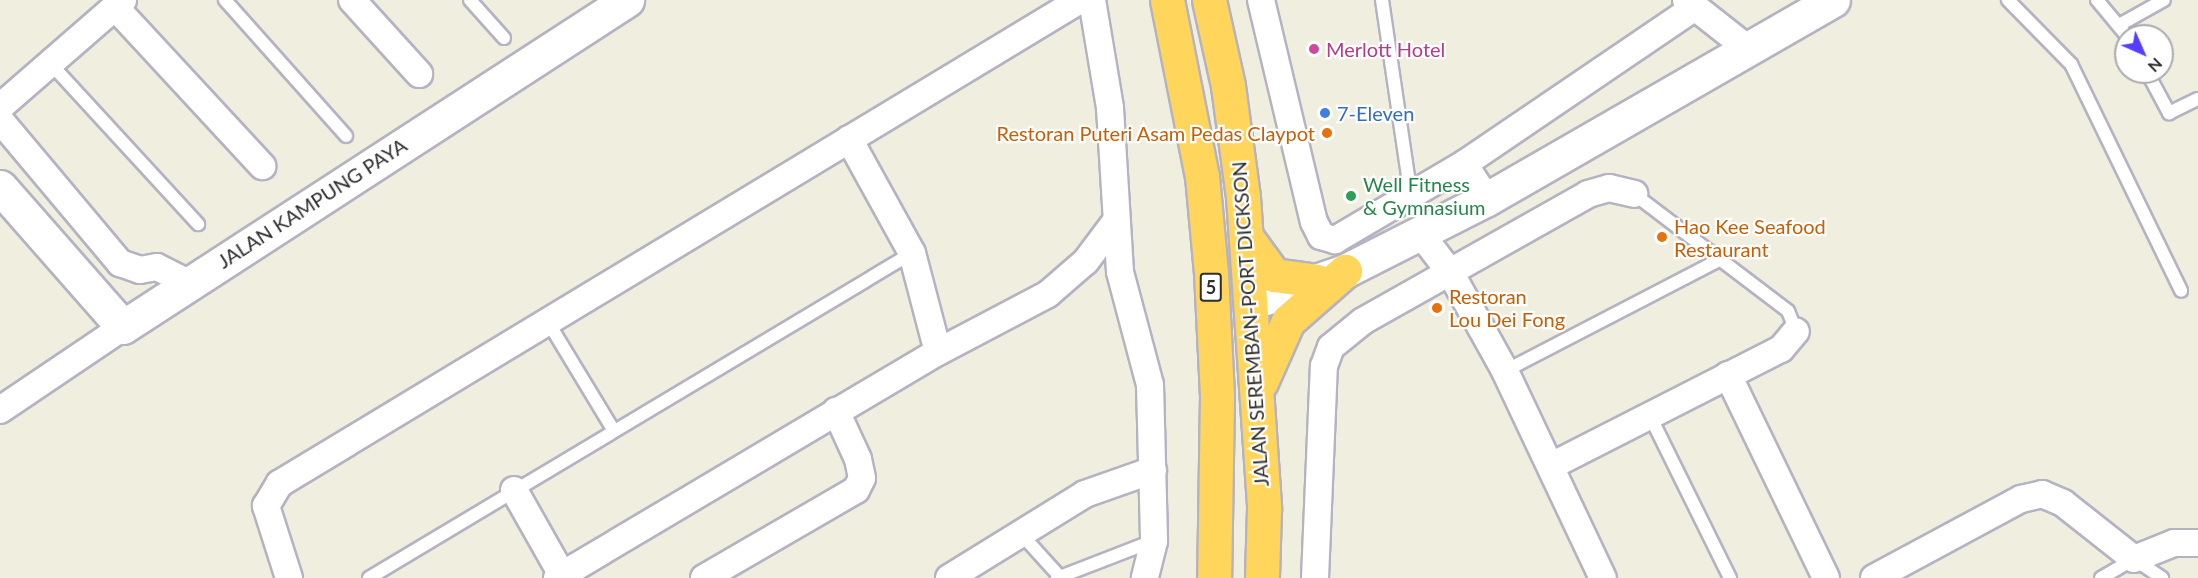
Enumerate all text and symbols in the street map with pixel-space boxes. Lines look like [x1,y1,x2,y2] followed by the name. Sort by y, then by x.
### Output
[2114,24,2174,84] north arrow
[1326,37,1445,61] place label: Merlott Hotel
[1307,42,1321,56] marker: Merlott Hotel
[2145,55,2167,77] text: N
[1337,101,1414,125] place label: 7-Eleven
[1318,106,1332,120] marker: 7-Eleven
[996,121,1315,145] place label: Restoran Puteri Asam Pedas Claypot
[1320,126,1334,140] marker: Restoran Puteri Asam Pedas Claypot
[213,133,411,273] street label: JALAN KAMPUNG PAYA
[1227,160,1273,488] street label: JALAN SEREMBAN-PORT DICKSON
[1363,172,1486,219] place label: Well Fitness & Gymnasium
[1344,189,1358,203] marker: Well Fitness & Gymnasium
[1674,214,1826,261] place label: Hao Kee Seafood Restaurant
[1655,230,1669,244] marker: Hao Kee Seafood Restaurant
[1199,272,1223,302] road number: 5
[1449,284,1565,331] place label: Restoran Lou Dei Fong
[1430,301,1444,315] marker: Restoran Lou Dei Fong

